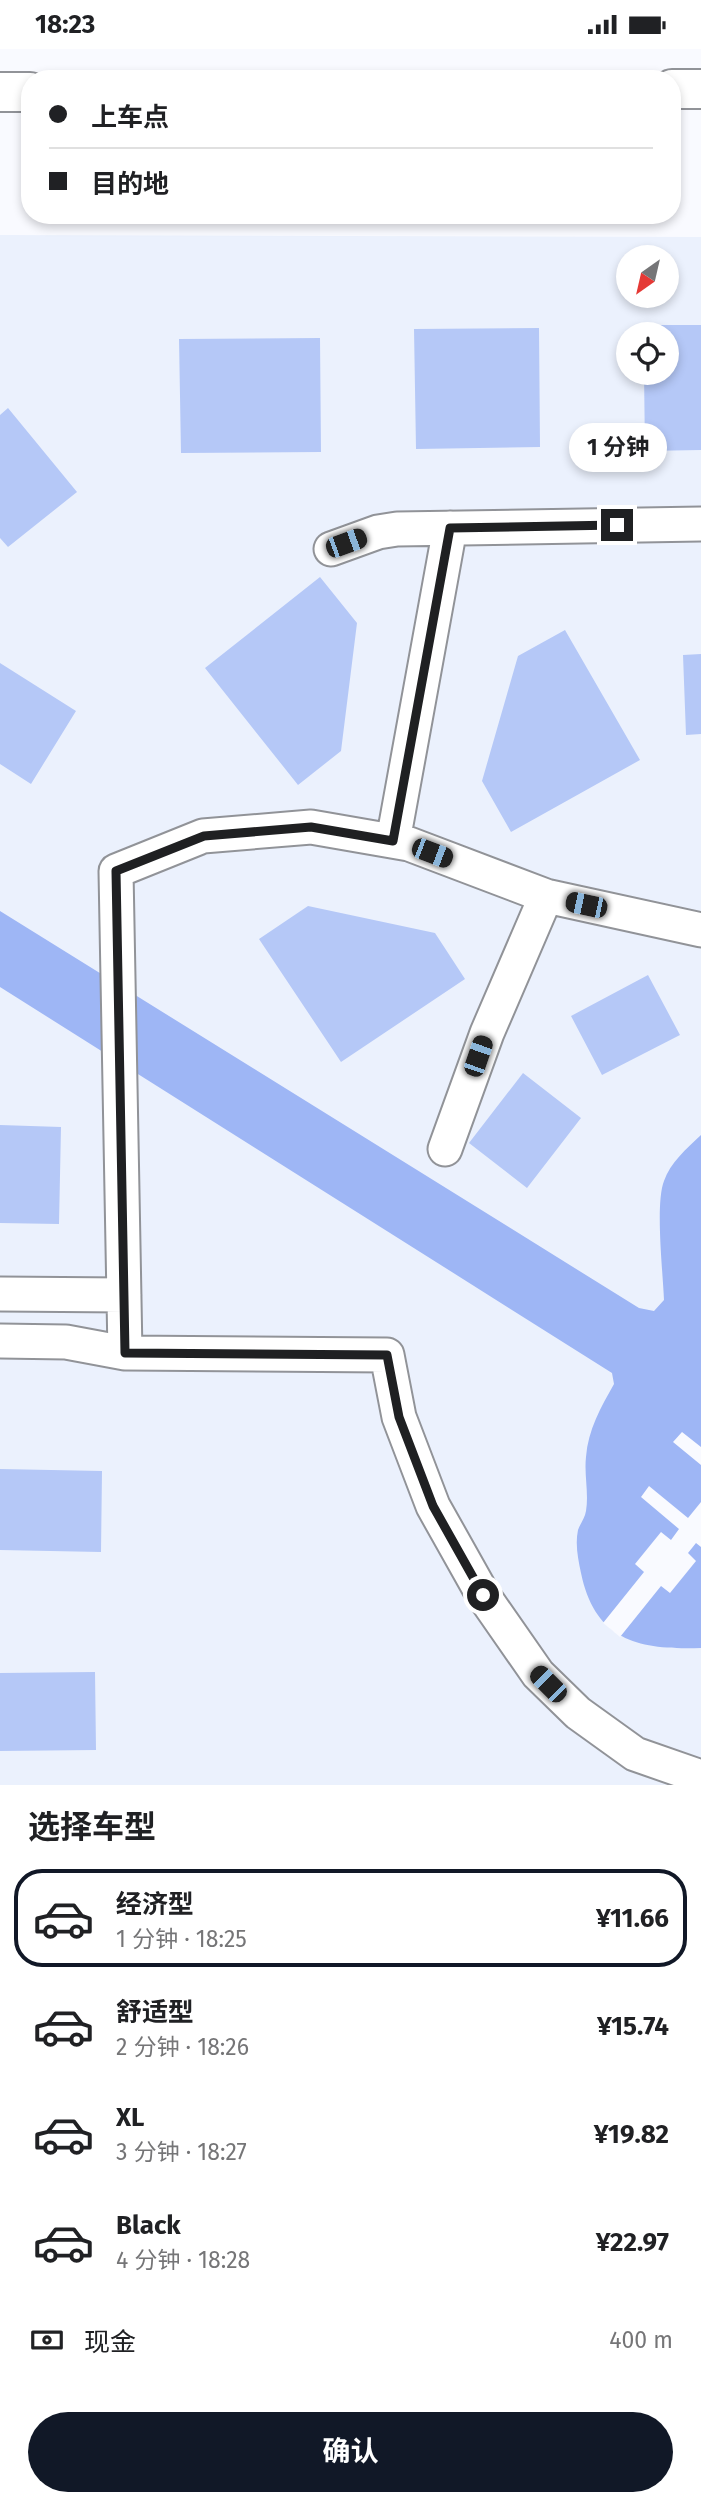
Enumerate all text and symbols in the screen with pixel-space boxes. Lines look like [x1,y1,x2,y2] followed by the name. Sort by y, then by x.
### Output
[35,9,95,40] text: 18:23
[91,102,169,133] text: 上车点
[91,169,169,200] text: 目的地
[616,245,679,308] north arrow
[616,245,679,385] map controls
[616,322,679,385] button: locate
[568,423,666,473] callout: 1 分钟
[587,433,649,461] text: 1 分钟
[601,509,633,541] route end
[323,526,370,560] car
[409,836,456,870] car
[564,890,609,920] car
[462,1033,495,1079] car
[467,1579,499,1611] route start
[526,1662,571,1706] car
[28,1808,156,1846] text: 选择车型
[32,1887,95,1950] icon: car
[116,1889,194,1920] text: 经济型
[596,1903,669,1934] text: ¥11.66
[116,1925,247,1953] text: 1 分钟 · 18:25
[32,1995,95,2058] icon: car
[116,1997,194,2028] text: 舒适型
[597,2011,669,2042] text: ¥15.74
[116,2033,249,2061] text: 2 分钟 · 18:26
[116,2102,144,2133] text: XL
[32,2103,95,2166] icon: car
[594,2119,669,2150] text: ¥19.82
[116,2138,247,2166] text: 3 分钟 · 18:27
[116,2210,181,2241] text: Black
[32,2211,95,2274] icon: car
[596,2227,669,2258] text: ¥22.97
[116,2246,250,2274] text: 4 分钟 · 18:28
[28,2321,66,2359] icon: cash
[609,2326,673,2354] text: 400 m
[84,2327,136,2358] text: 现金
[28,2412,673,2492] button: 确认

